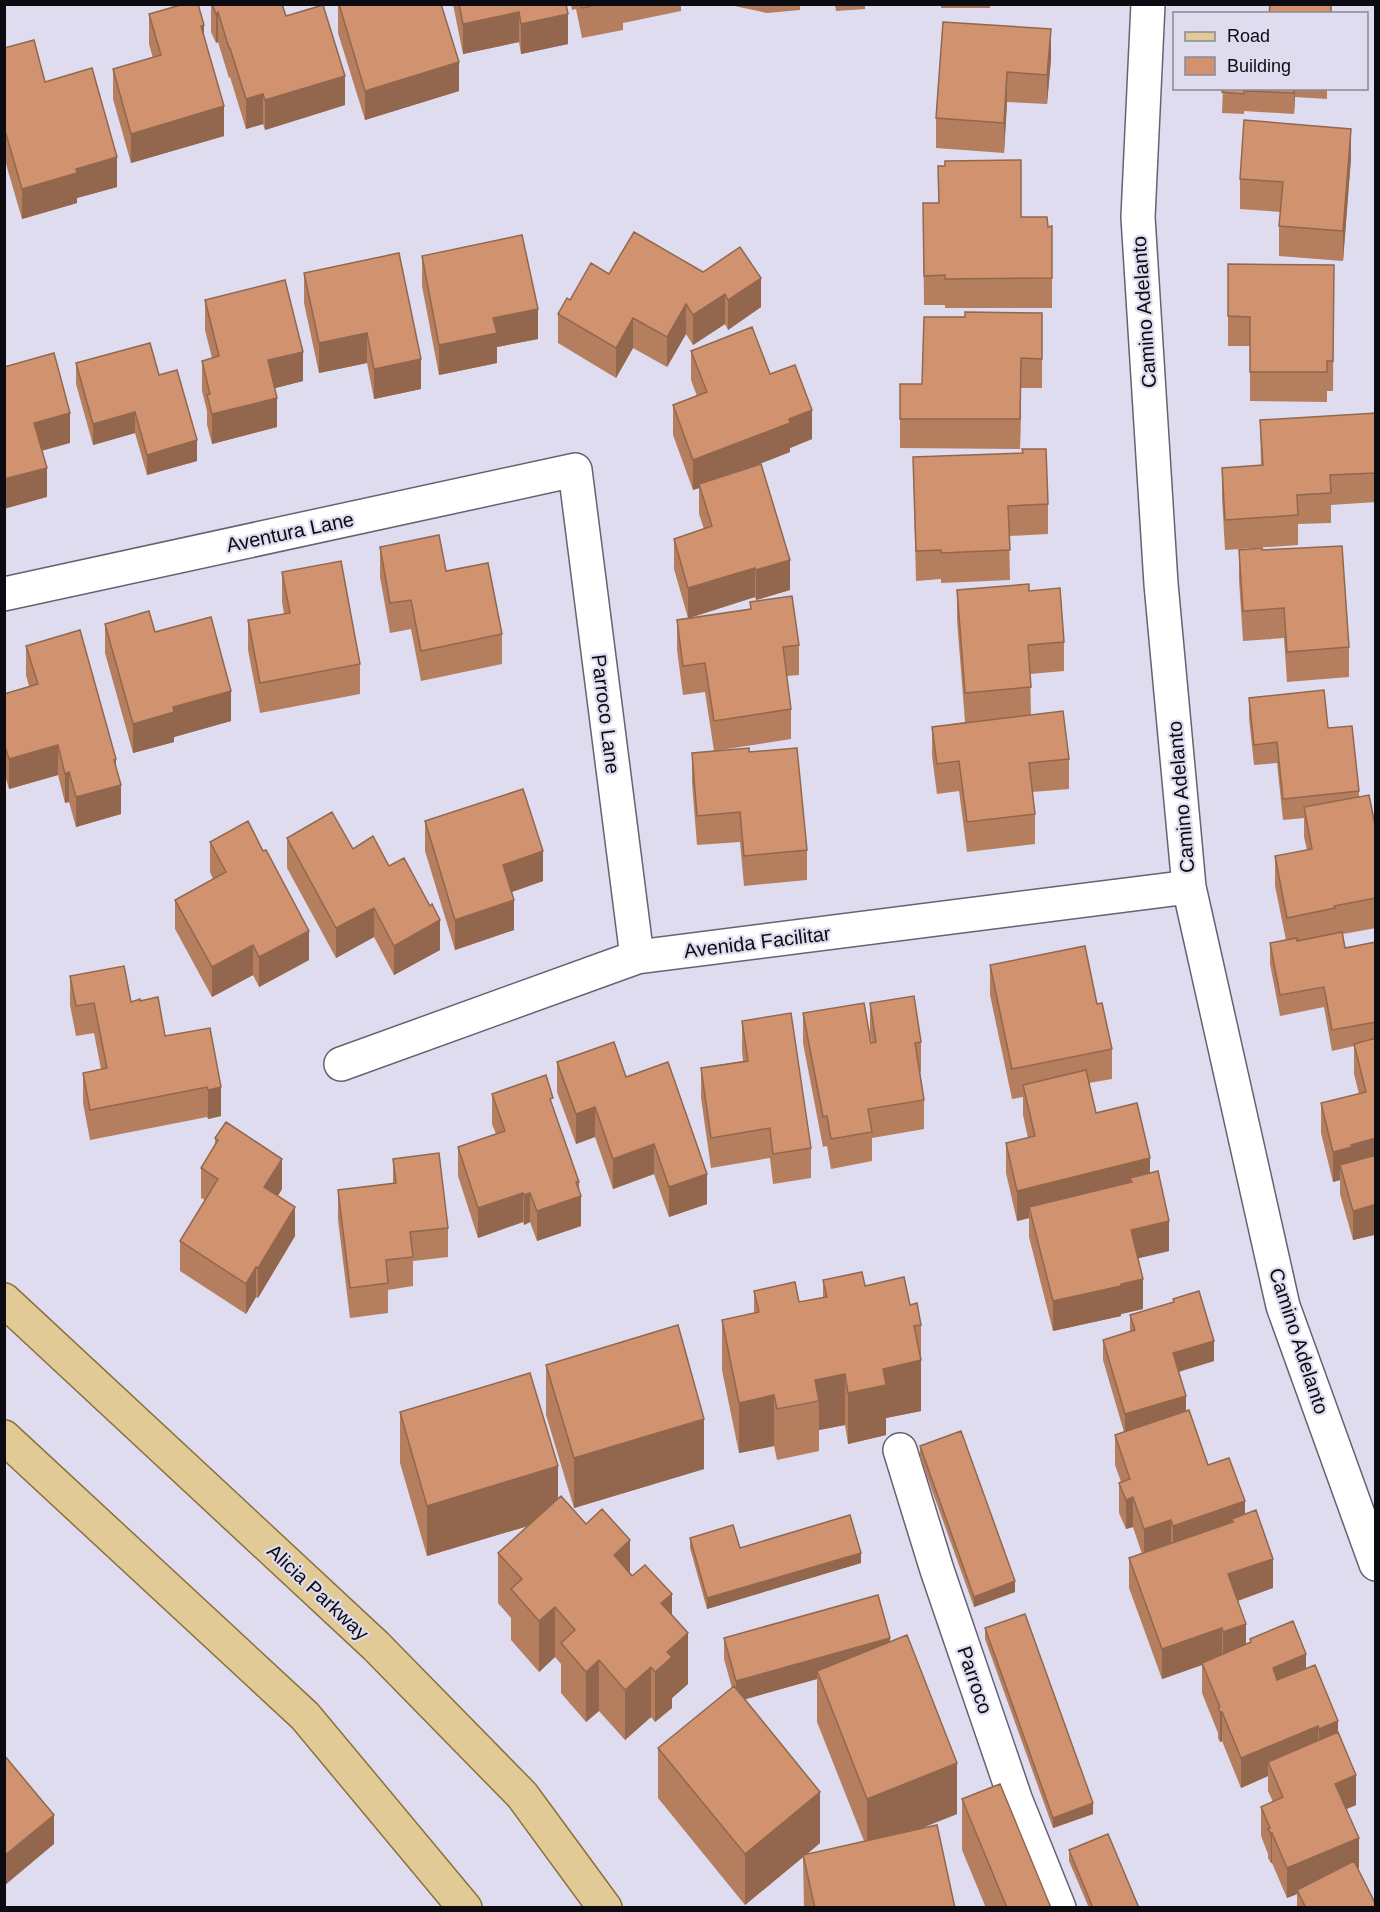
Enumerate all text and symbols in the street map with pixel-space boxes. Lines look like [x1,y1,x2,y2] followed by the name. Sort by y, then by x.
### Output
[1173,12,1368,90] legend
[1227,26,1270,46] text: Road
[1227,56,1291,76] text: Building
[1128,235,1160,389] street label: Camino Adelanto
[224,508,356,556] street label: Aventura Lane
[588,653,624,775] street label: Parroco Lane
[1163,720,1199,874] street label: Camino Adelanto
[682,922,832,962] street label: Avenida Facilitar
[1265,1265,1333,1417] street label: Camino Adelanto
[263,1540,373,1644] street label: Alicia Parkway
[953,1643,997,1717] street label: Parroco

